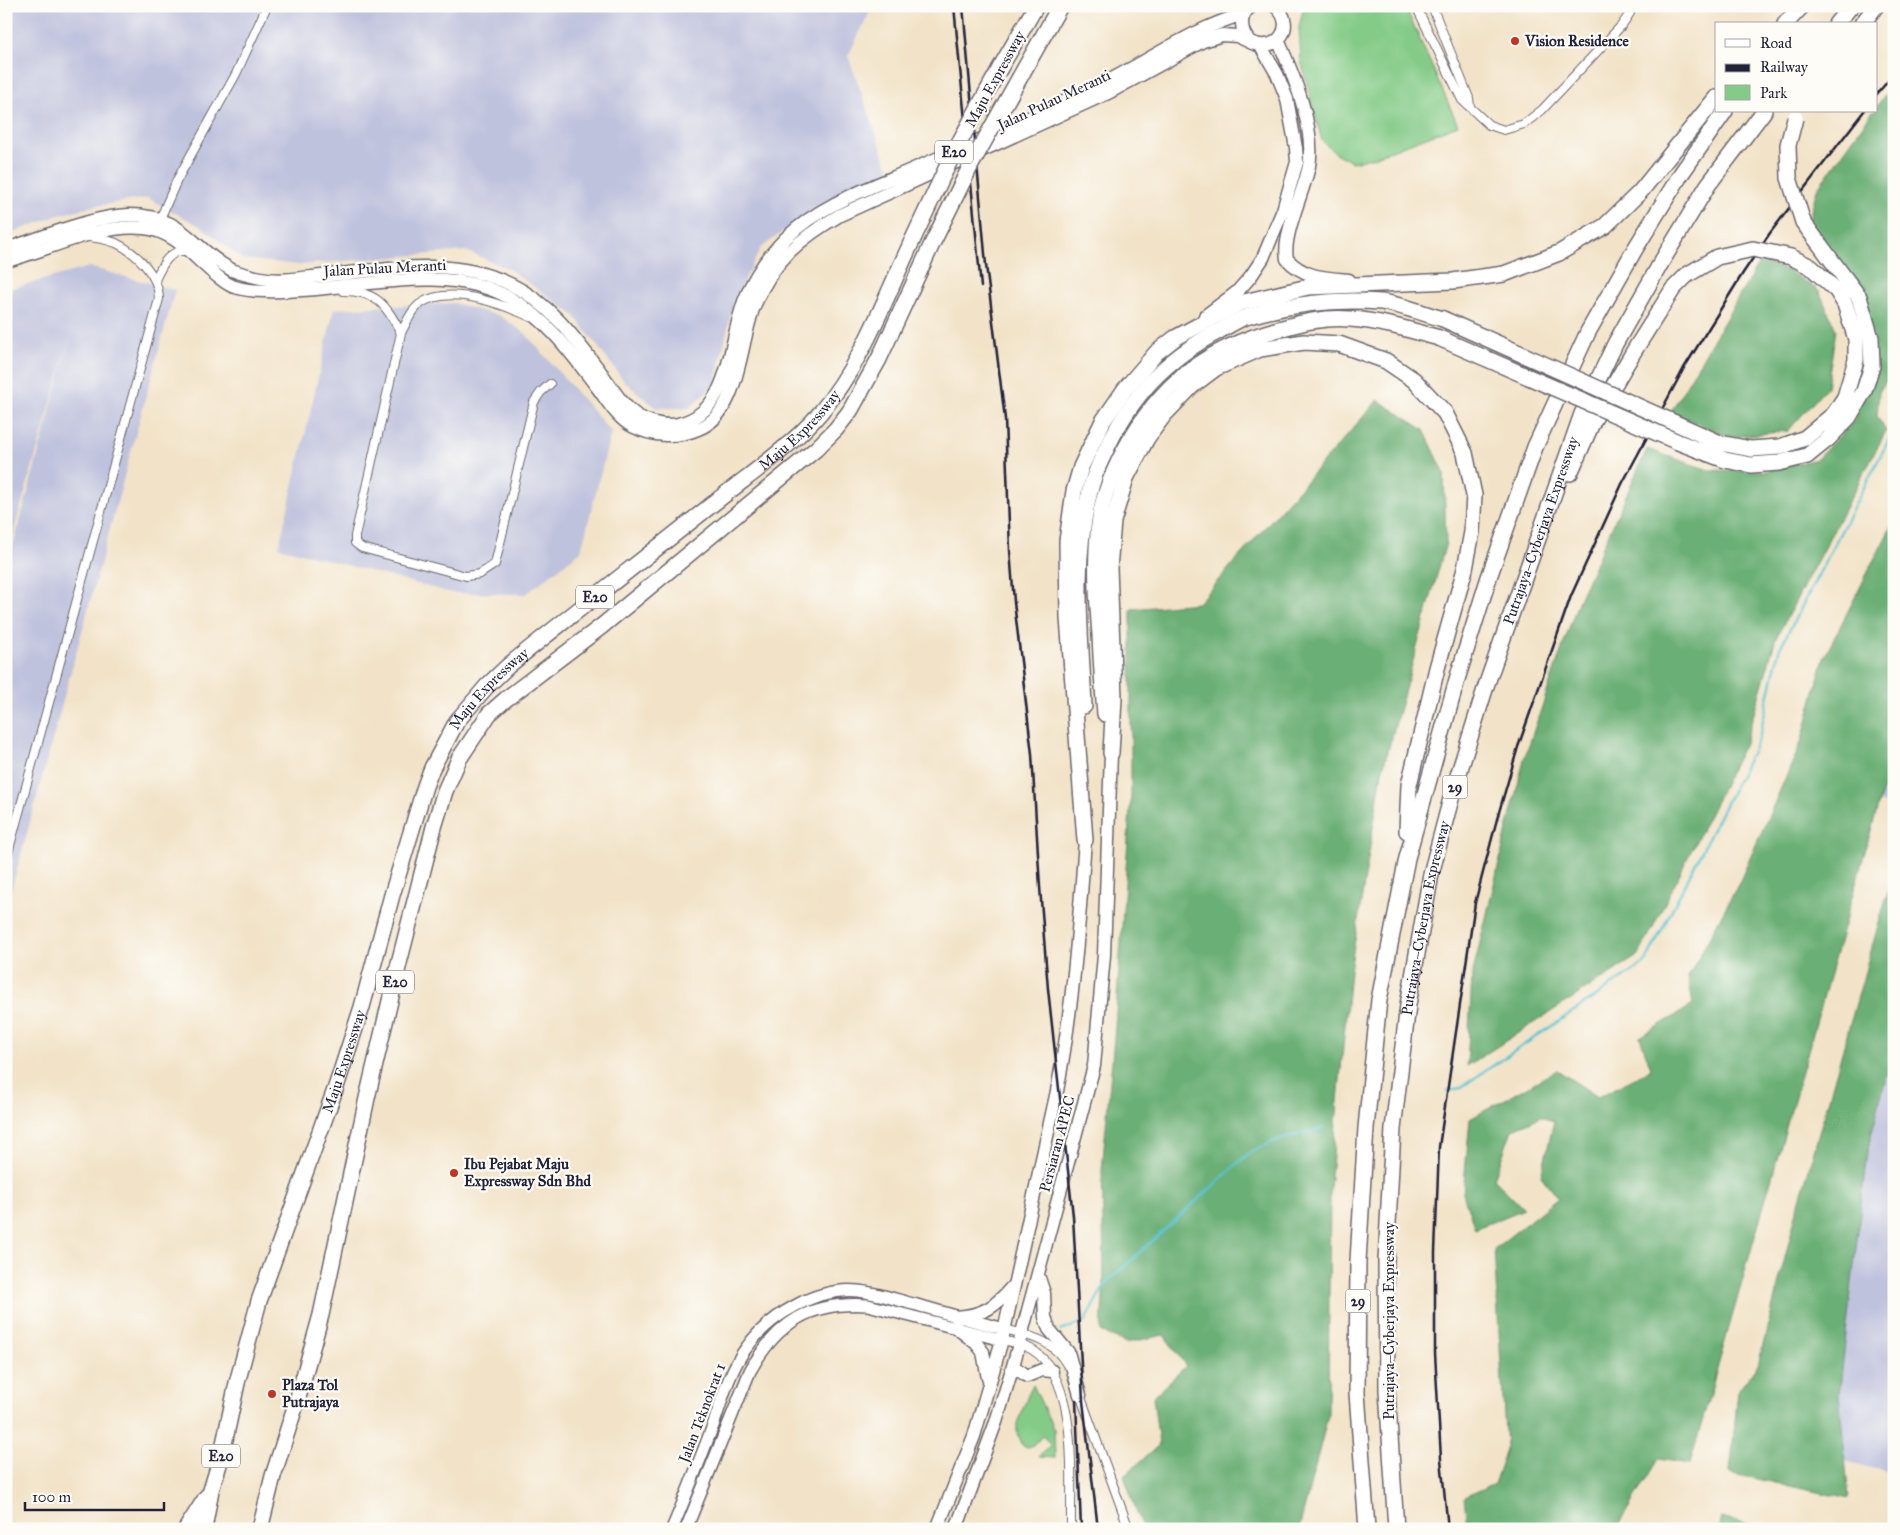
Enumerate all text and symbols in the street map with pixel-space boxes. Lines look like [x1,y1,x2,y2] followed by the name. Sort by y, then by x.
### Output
[1715,22,1878,112] legend
[961,27,1029,130] street label: Maju Expressway
[1524,32,1630,50] place label: Vision Residence
[1760,34,1792,52] text: Road
[1509,35,1521,47] marker: Vision Residence
[1760,58,1809,76] text: Railway
[993,66,1114,136] street label: Jalan Pulau Meranti
[1760,84,1787,102] text: Park
[935,140,973,163] road number: E20
[321,256,447,281] street label: Jalan Pulau Meranti
[755,386,844,474] street label: Maju Expressway
[1499,433,1583,627] street label: Putrajaya–Cyberjaya Expressway
[576,586,614,608] road number: E20
[445,643,533,733] street label: Maju Expressway
[1442,776,1468,799] road number: 29
[1398,818,1454,1017] street label: Putrajaya–Cyberjaya Expressway
[376,970,414,994] road number: E20
[318,1007,370,1115] street label: Maju Expressway
[1035,1094,1079,1194] street label: Persiaran APEC
[464,1155,591,1191] place label: Ibu Pejabat Maju Expressway Sdn Bhd
[448,1167,460,1179] marker: Ibu Pejabat Maju Expressway Sdn Bhd
[1380,1221,1398,1420] street label: Putrajaya–Cyberjaya Expressway
[1346,1290,1370,1312] road number: 29
[674,1361,730,1468] street label: Jalan Teknokrat 1
[282,1376,340,1412] place label: Plaza Tol Putrajaya
[266,1388,278,1400] marker: Plaza Tol Putrajaya
[202,1444,240,1468] road number: E20
[25,1480,164,1512] scale bar
[32,1488,72,1506] text: 100 m

